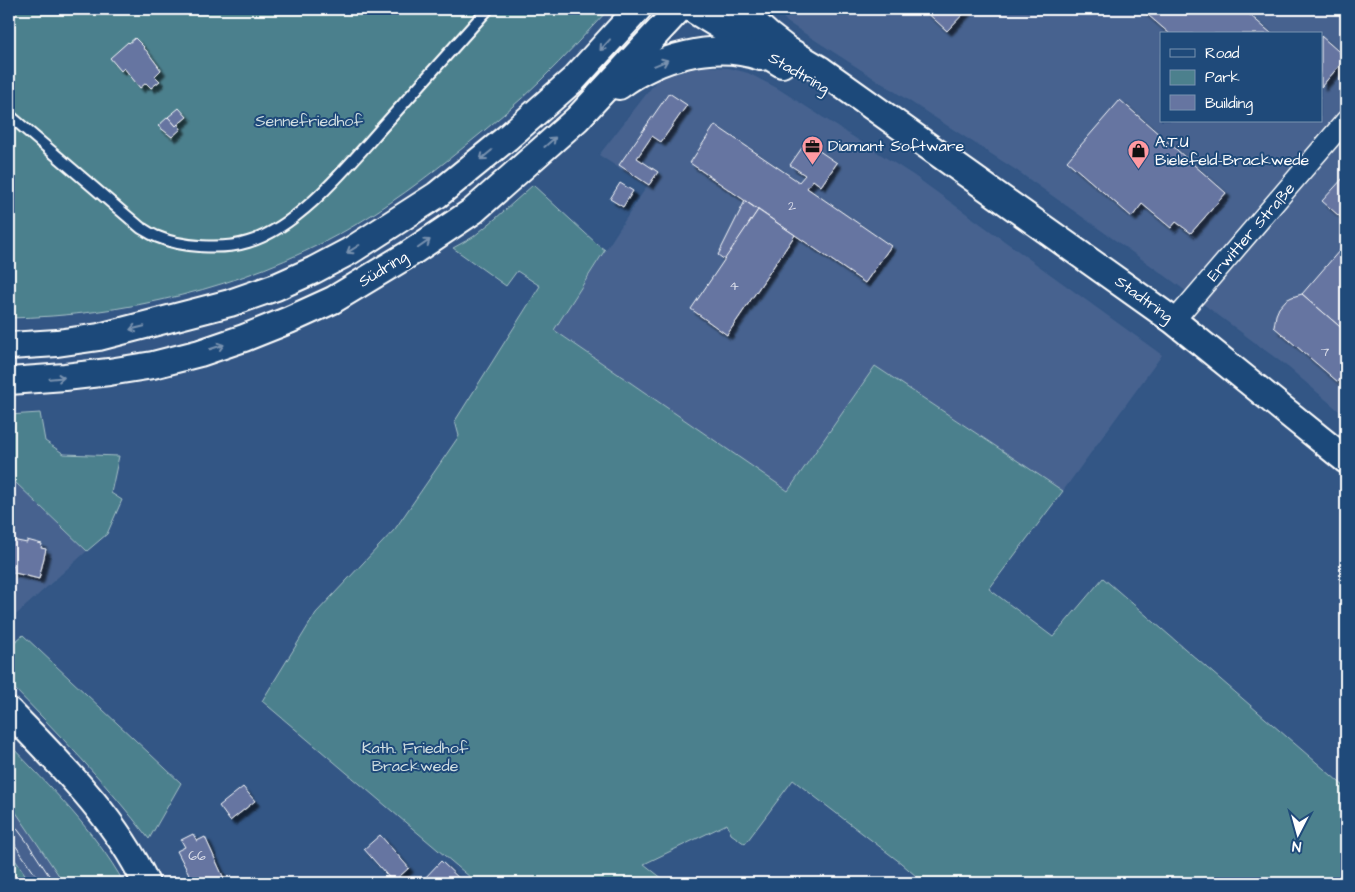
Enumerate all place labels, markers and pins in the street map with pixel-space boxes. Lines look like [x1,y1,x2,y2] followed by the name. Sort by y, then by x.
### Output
[1155,131,1310,171] place label: A.T.U Bielefeld-Brackwede
[800,134,824,165] office icon: Diamant Software
[828,135,965,157] place label: Diamant Software
[1127,139,1151,170] shop icon: A.T.U Bielefeld-Brackwede

